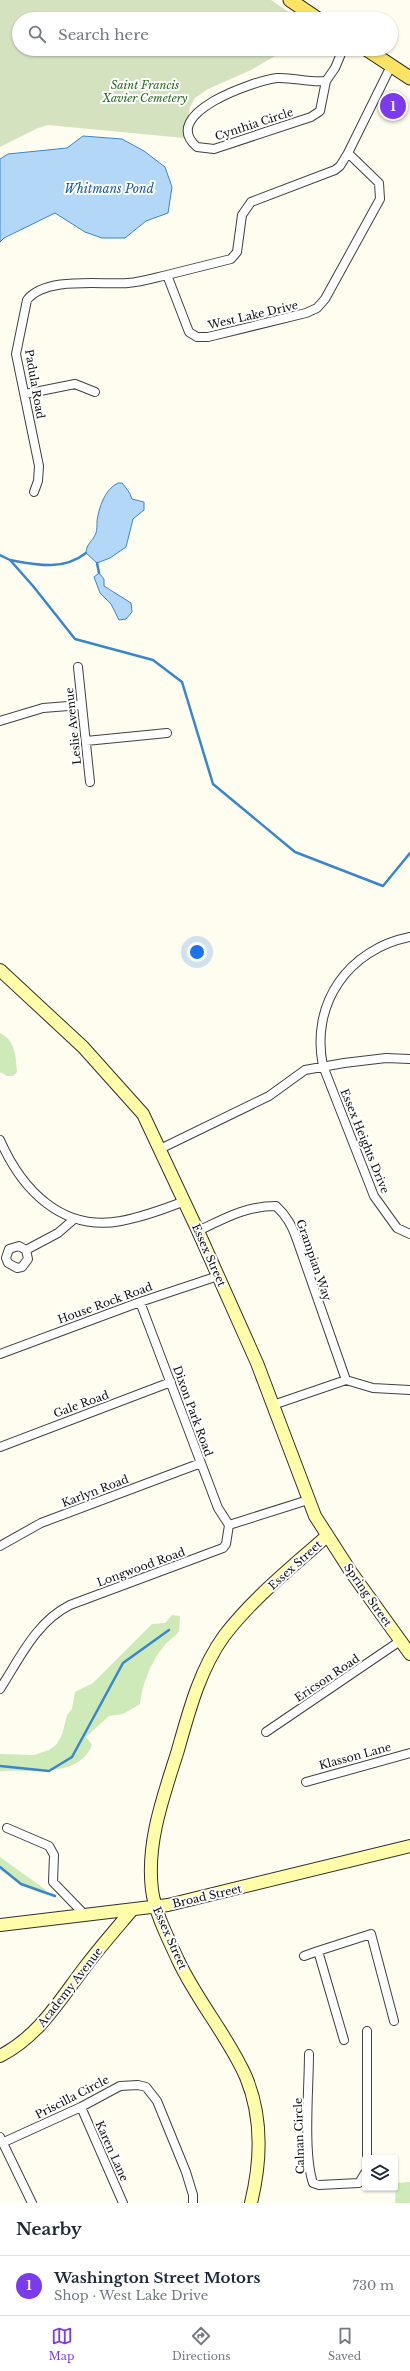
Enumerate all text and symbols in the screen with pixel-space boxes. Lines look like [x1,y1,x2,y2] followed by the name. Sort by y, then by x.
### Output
[12,12,398,56] search box
[26,23,48,45] icon: search
[58,25,149,44] text: Search here
[102,78,188,105] park label: Saint Francis Xavier Cemetery
[380,91,406,121] pin: 1
[213,105,295,143] street label: Cynthia Circle
[64,181,155,196] water label: Whitmans Pond
[206,298,299,332] street label: West Lake Drive
[22,348,48,420] street label: Padula Road
[62,687,84,765] street label: Leslie Avenue
[187,942,207,962] your location
[338,1087,392,1195] street label: Essex Heights Drive
[294,1217,334,1303] street label: Grampian Way
[189,1222,229,1289] street label: Essex Street
[56,1279,155,1327] street label: House Rock Road
[170,1364,216,1459] street label: Dixon Park Road
[51,1387,111,1420] street label: Gale Road
[60,1472,131,1510] street label: Karlyn Road
[265,1537,325,1593] street label: Essex Street
[95,1544,188,1589] street label: Longwood Road
[341,1561,395,1630] street label: Spring Street
[292,1651,363,1705] street label: Ericson Road
[317,1740,393,1772] street label: Klasson Lane
[171,1881,244,1911] street label: Broad Street
[150,1905,190,1972] street label: Essex Street
[34,1944,105,2030] street label: Academy Avenue
[33,2072,111,2122] street label: Priscilla Circle
[291,2098,307,2174] street label: Calnan Circle
[92,2119,132,2183] street label: Karen Lane
[362,2155,398,2191] map controls
[362,2155,398,2191] button: layers
[16,2219,82,2240] text: Nearby
[54,2268,260,2287] text: Washington Street Motors
[26,2277,32,2294] text: 1
[353,2277,394,2294] text: 730 m
[54,2287,208,2304] text: Shop · West Lake Drive
[49,2325,74,2363] tab: Map
[172,2325,230,2363] tab: Directions
[328,2325,361,2363] tab: Saved

